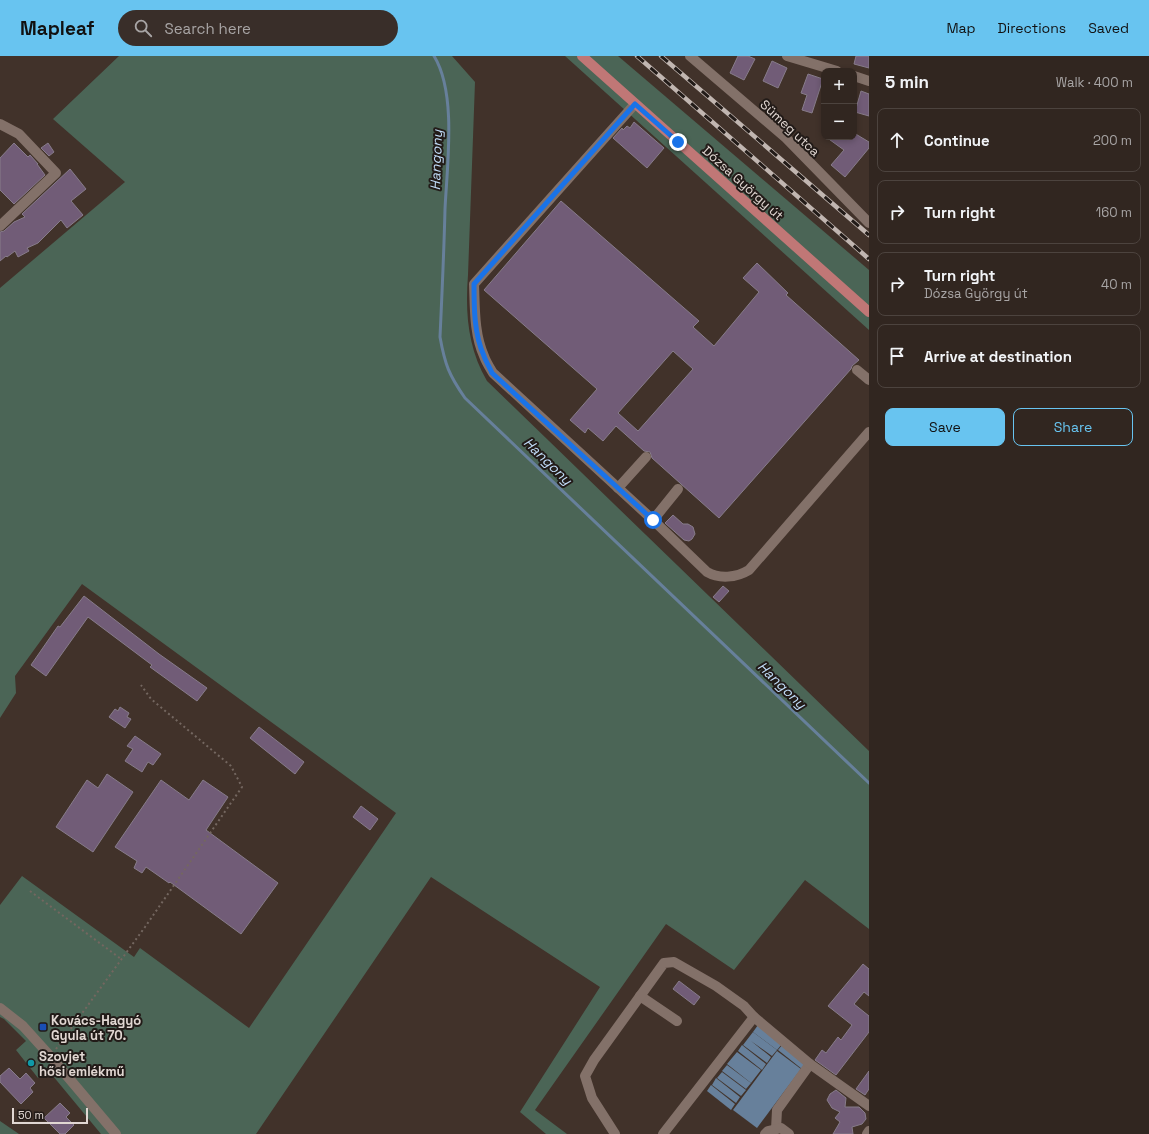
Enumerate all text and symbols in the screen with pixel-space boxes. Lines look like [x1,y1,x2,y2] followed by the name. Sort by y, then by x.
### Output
[118,10,398,46] search box
[20,16,94,41] text: Mapleaf
[132,17,154,39] icon: search
[164,19,251,38] text: Search here
[946,19,976,37] text: Map
[998,19,1066,37] text: Directions
[1088,19,1129,37] text: Saved
[821,68,857,140] map controls
[821,68,857,104] button: +
[885,71,929,93] text: 5 min
[1056,74,1133,91] text: Walk · 400 m
[757,96,824,160] street label: Sümeg utca
[821,104,857,140] button: −
[426,128,446,191] water label: Hangony
[886,129,908,151] icon: ahead
[924,131,990,150] text: Continue
[1093,132,1132,149] text: 200 m
[669,133,687,151] route end
[699,142,787,224] street label: Dózsa György út
[886,201,908,223] icon: right
[924,203,995,222] text: Turn right
[1096,204,1132,221] text: 160 m
[924,266,995,285] text: Turn right
[886,273,908,295] icon: right
[1101,276,1132,293] text: 40 m
[924,285,1028,302] text: Dózsa György út
[886,345,908,367] icon: arrive
[924,347,1072,366] text: Arrive at destination
[885,408,1005,446] button: Save
[1013,408,1133,446] button: Share
[520,434,577,489] water label: Hangony
[644,511,662,529] route start
[754,658,811,713] water label: Hangony
[51,1012,141,1044] place label: Kovács-Hagyó Gyula út 70.
[38,1022,48,1032] marker: Kovács-Hagyó Gyula út 70.
[39,1048,124,1080] place label: Szovjet hősi emlékmű
[26,1058,36,1068] marker: Szovjet hősi emlékmű
[12,1106,88,1125] scale bar
[18,1108,44,1122] text: 50 m

